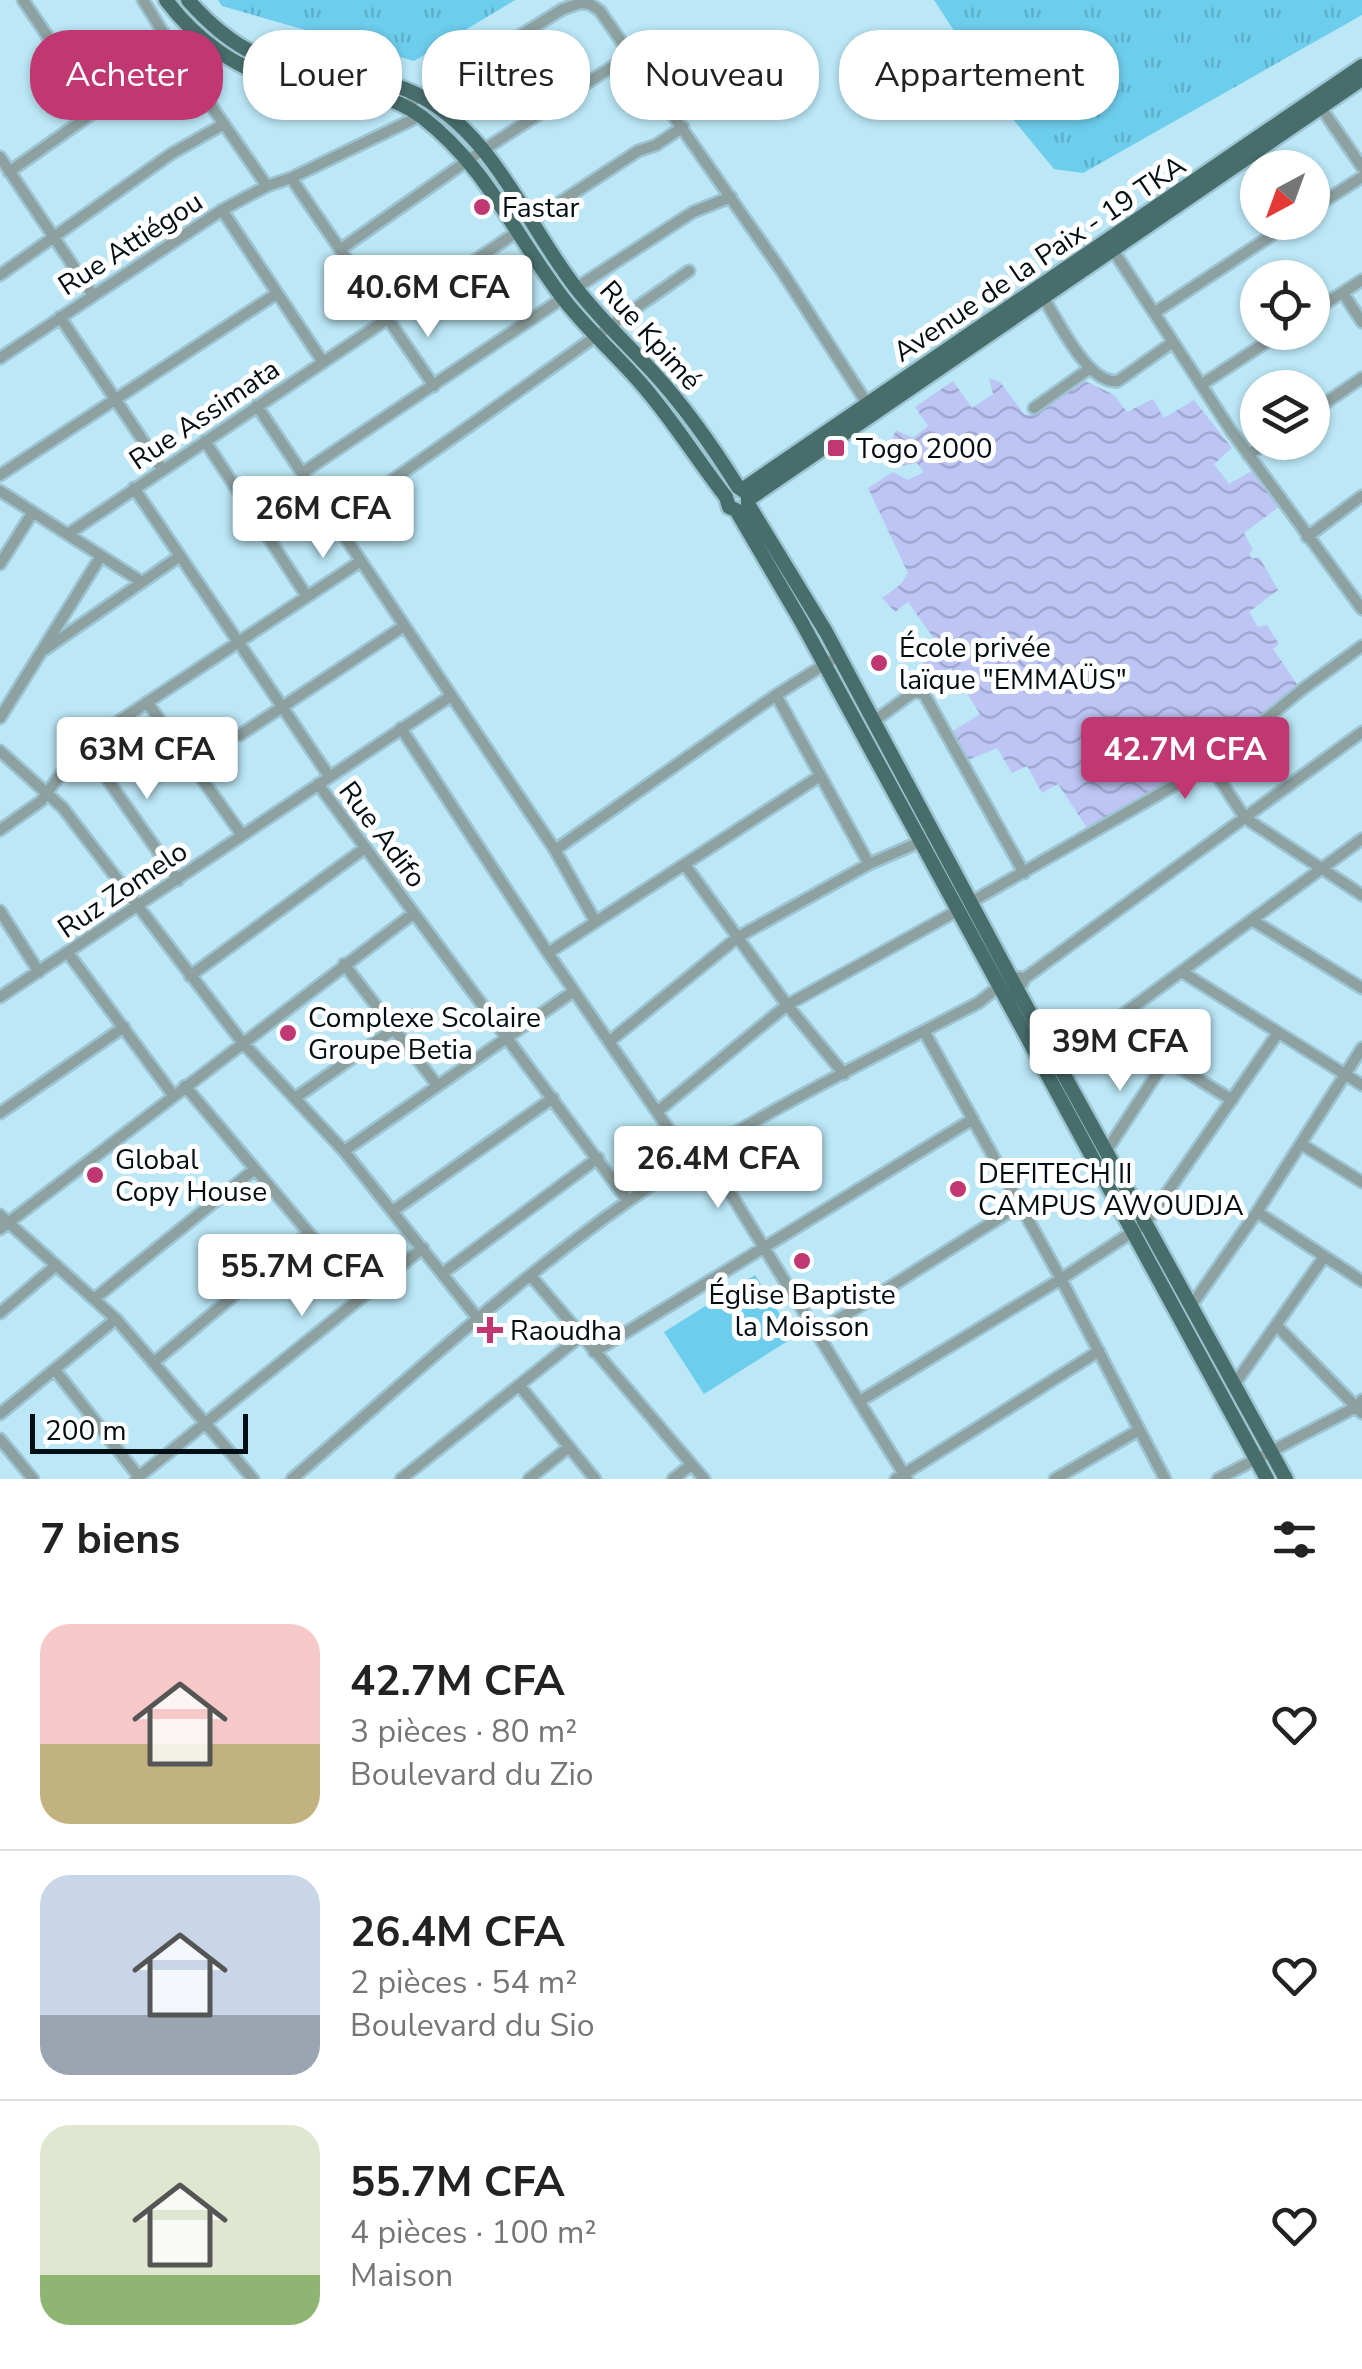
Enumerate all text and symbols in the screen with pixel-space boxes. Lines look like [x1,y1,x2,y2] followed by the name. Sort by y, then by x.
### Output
[30,30,223,120] chip: Acheter
[243,30,402,120] chip: Louer
[422,30,590,120] chip: Filtres
[610,30,819,120] chip: Nouveau
[839,30,1119,120] chip: Appartement
[886,147,1193,371] street label: Avenue de la Paix - 19 TKA
[1240,150,1330,240] north arrow
[1240,150,1330,460] map controls
[51,183,210,305] street label: Rue Attiégou
[502,189,580,227] place label: Fastar
[471,196,493,218] marker: Fastar
[314,255,542,340] pin: 40.6M CFA
[1240,260,1330,350] button: locate
[346,266,510,309] text: 40.6M CFA
[591,273,710,399] street label: Rue Kpimé
[122,351,287,479] street label: Rue Assimata
[1240,370,1330,460] button: layers
[856,430,993,468] place label: Togo 2000
[825,437,847,459] marker: Togo 2000
[231,476,415,561] pin: 26M CFA
[255,487,391,530] text: 26M CFA
[899,629,1127,699] place label: École privée laïque "EMMAÜS"
[868,652,890,674] marker: École privée laïque "EMMAÜS"
[55,717,239,802] pin: 63M CFA
[1071,717,1299,802] pin: 42.7M CFA
[79,728,215,771] text: 63M CFA
[1103,728,1267,771] text: 42.7M CFA
[330,774,435,896] street label: Rue Adifo
[50,832,195,947] street label: Ruz Zomelo
[308,999,541,1069] place label: Complexe Scolaire Groupe Betia
[1028,1009,1212,1094] pin: 39M CFA
[1052,1020,1188,1063] text: 39M CFA
[277,1022,299,1044] marker: Complexe Scolaire Groupe Betia
[604,1126,832,1211] pin: 26.4M CFA
[636,1137,800,1180] text: 26.4M CFA
[115,1141,267,1211] place label: Global Copy House
[978,1155,1244,1225] place label: DEFITECH II CAMPUS AWOUDJA
[84,1164,106,1186] marker: Global Copy House
[947,1178,969,1200] marker: DEFITECH II CAMPUS AWOUDJA
[188,1234,416,1319] pin: 55.7M CFA
[220,1245,384,1288] text: 55.7M CFA
[791,1250,813,1272] marker: Église Baptiste la Moisson
[708,1276,896,1346] place label: Église Baptiste la Moisson
[510,1312,622,1350] place label: Raoudha
[479,1319,501,1341] marker: Raoudha
[30,1409,248,1454] scale bar
[45,1412,127,1450] text: 200 m
[40,1511,180,1568] text: 7 biens
[1267,1512,1322,1567] icon: filters
[350,1653,565,1710] text: 42.7M CFA
[120,1664,240,1784] icon: home
[1267,1697,1322,1752] icon: heart
[350,1710,577,1753] text: 3 pièces · 80 m²
[350,1753,594,1796] text: Boulevard du Zio
[350,1904,565,1961] text: 26.4M CFA
[120,1915,240,2035] icon: home
[1267,1948,1322,2003] icon: heart
[350,1961,577,2004] text: 2 pièces · 54 m²
[350,2004,595,2047] text: Boulevard du Sio
[350,2154,565,2211] text: 55.7M CFA
[120,2165,240,2285] icon: home
[1267,2198,1322,2253] icon: heart
[350,2211,597,2254] text: 4 pièces · 100 m²
[350,2254,453,2297] text: Maison

